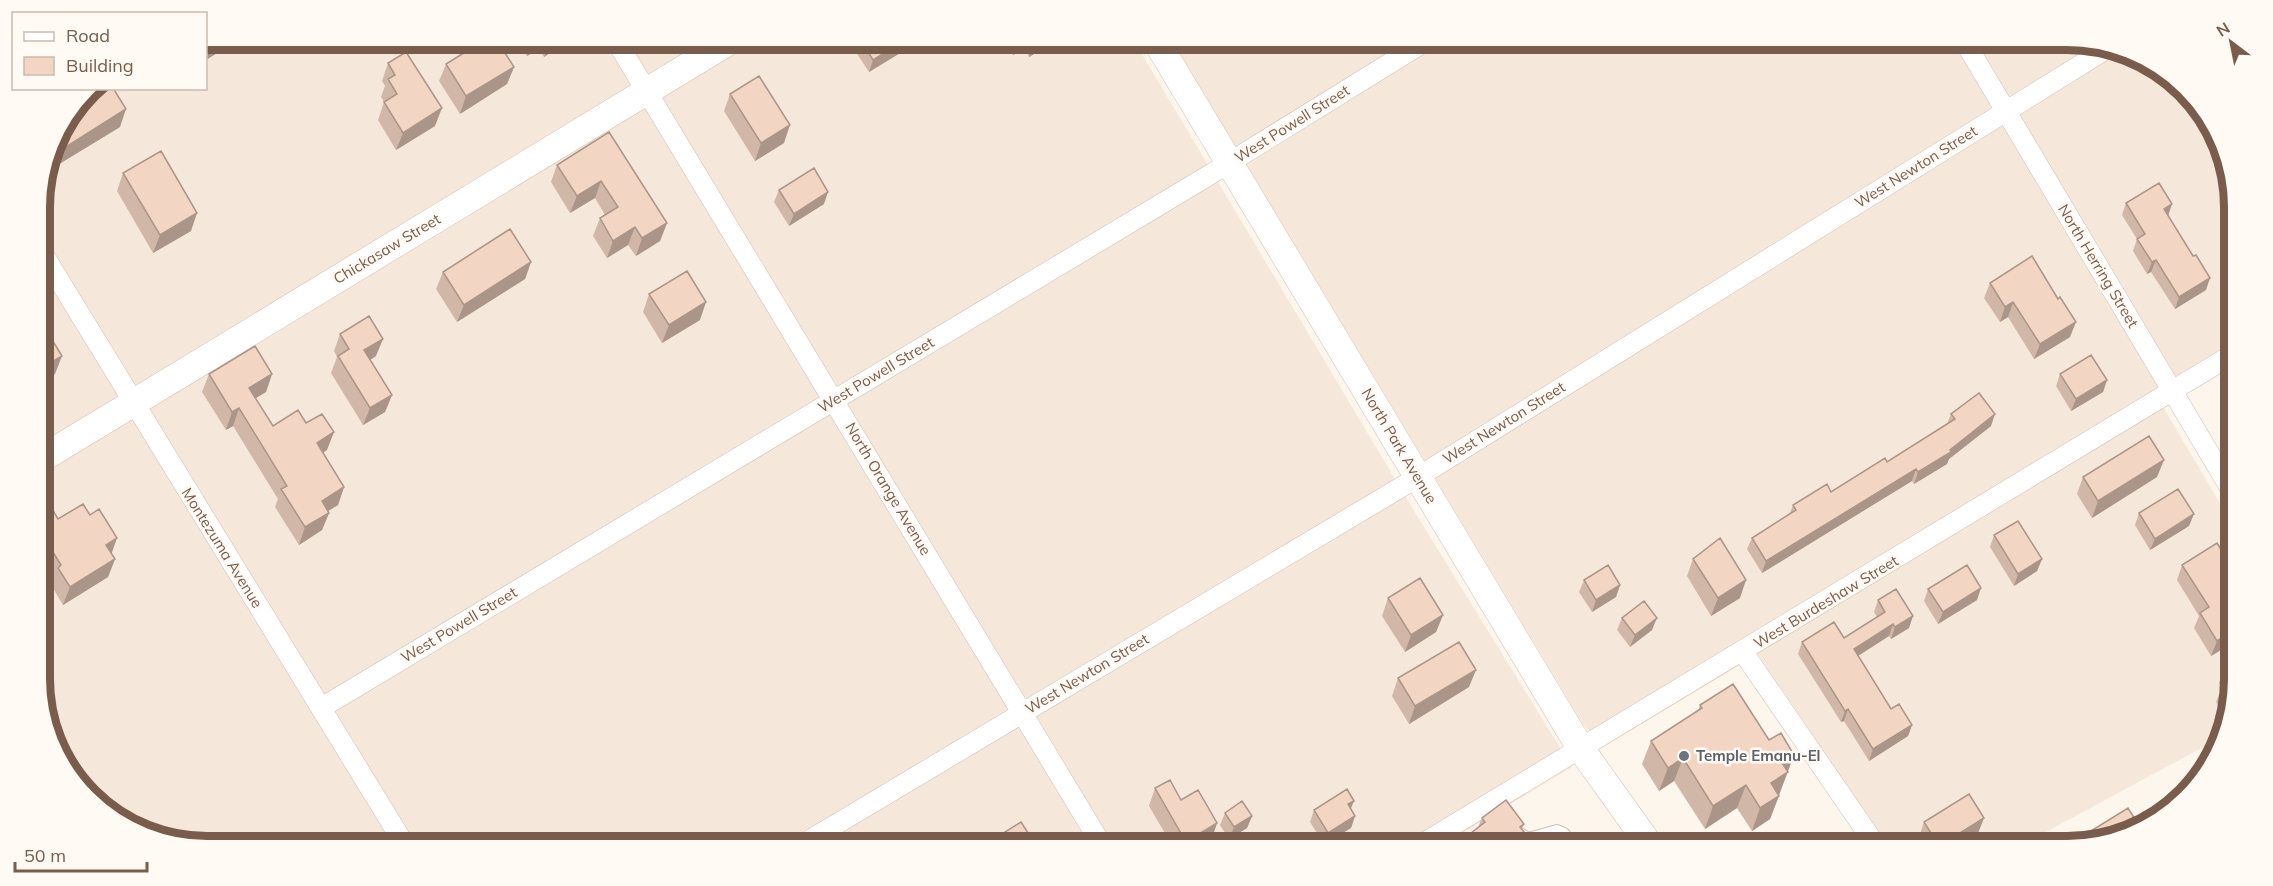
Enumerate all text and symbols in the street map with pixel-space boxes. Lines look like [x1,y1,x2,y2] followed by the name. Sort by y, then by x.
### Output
[12,12,207,90] legend
[2201,12,2261,72] north arrow
[2213,18,2233,41] text: N
[66,24,110,47] text: Road
[66,54,134,77] text: Building
[1231,81,1353,167] street label: West Powell Street
[1851,121,1980,212] street label: West Newton Street
[2054,200,2143,331] street label: North Herring Street
[330,209,444,288] street label: Chickasaw Street
[814,332,937,417] street label: West Powell Street
[1439,377,1568,468] street label: West Newton Street
[1357,385,1441,507] street label: North Park Avenue
[841,419,936,559] street label: North Orange Avenue
[178,484,267,611] street label: Montezuma Avenue
[1750,551,1902,652] street label: West Burdeshaw Street
[397,582,520,667] street label: West Powell Street
[1021,629,1152,718] street label: West Newton Street
[1696,746,1820,765] place label: Temple Emanu-El
[1677,749,1691,763] marker: Temple Emanu-El
[15,835,147,873] scale bar
[24,844,66,867] text: 50 m

